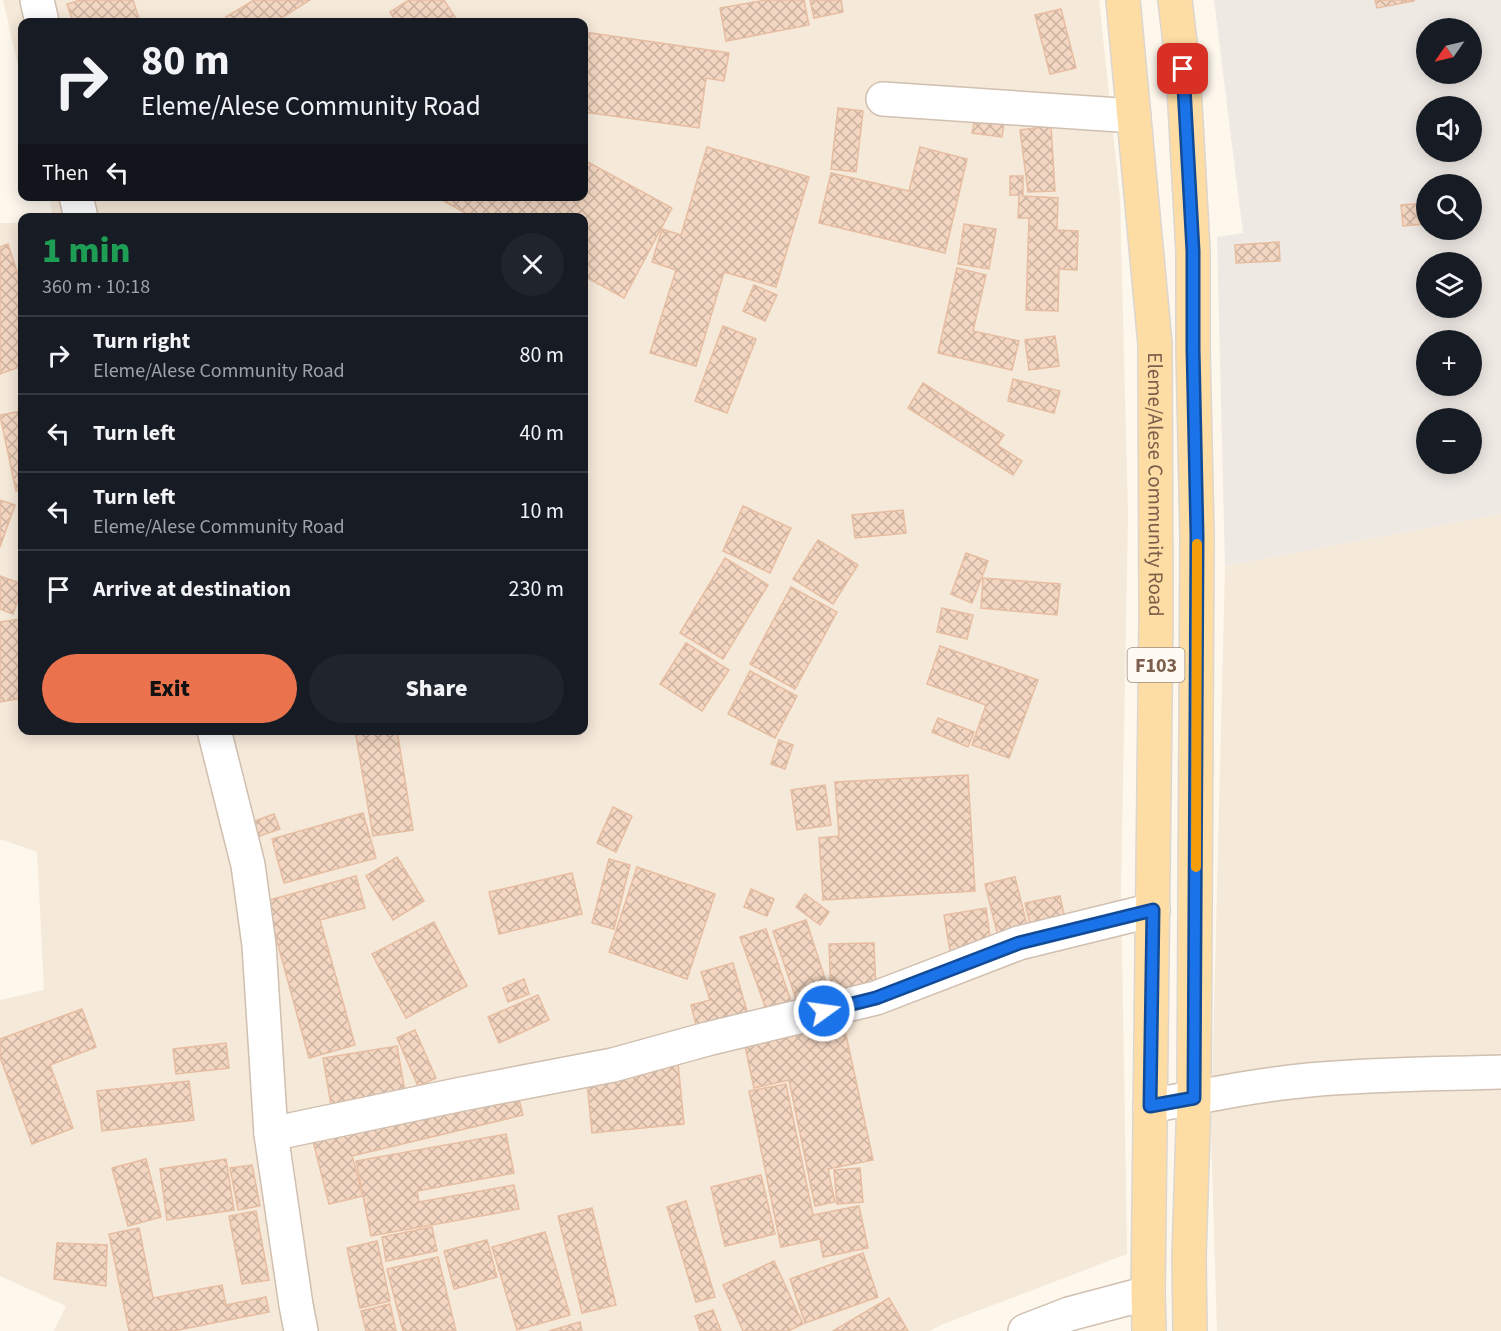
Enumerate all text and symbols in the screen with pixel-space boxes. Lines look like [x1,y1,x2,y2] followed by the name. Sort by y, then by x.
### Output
[1416,18,1482,84] north arrow
[1416,18,1482,474] map controls
[141,31,230,91] text: 80 m
[42,42,120,120] icon: right
[1157,43,1208,94] pin
[1166,52,1199,85] icon: arrive
[141,87,481,126] text: Eleme/Alese Community Road
[1416,96,1482,162] button: sound
[101,156,134,189] icon: left
[42,157,89,189] text: Then
[1416,174,1482,240] button: search
[42,225,130,276] text: 1 min
[501,233,564,296] button: close
[1416,252,1482,318] button: layers
[42,273,150,301] text: 360 m · 10:18
[93,325,190,357] text: Turn right
[1416,330,1482,396] button: +
[42,339,75,372] icon: right
[519,339,564,371] text: 80 m
[1140,352,1171,617] street label: Eleme/Alese Community Road
[93,357,345,385] text: Eleme/Alese Community Road
[1416,408,1482,474] button: −
[42,417,75,450] icon: left
[93,417,175,449] text: Turn left
[519,417,564,449] text: 40 m
[93,481,175,513] text: Turn left
[42,495,75,528] icon: left
[519,495,564,527] text: 10 m
[93,513,345,541] text: Eleme/Alese Community Road
[42,573,75,606] icon: arrive
[93,573,291,605] text: Arrive at destination
[509,573,564,605] text: 230 m
[1128,648,1184,682] road number: F103
[42,654,297,723] button: Exit
[309,654,564,723] button: Share
[792,979,856,1043] position arrow

